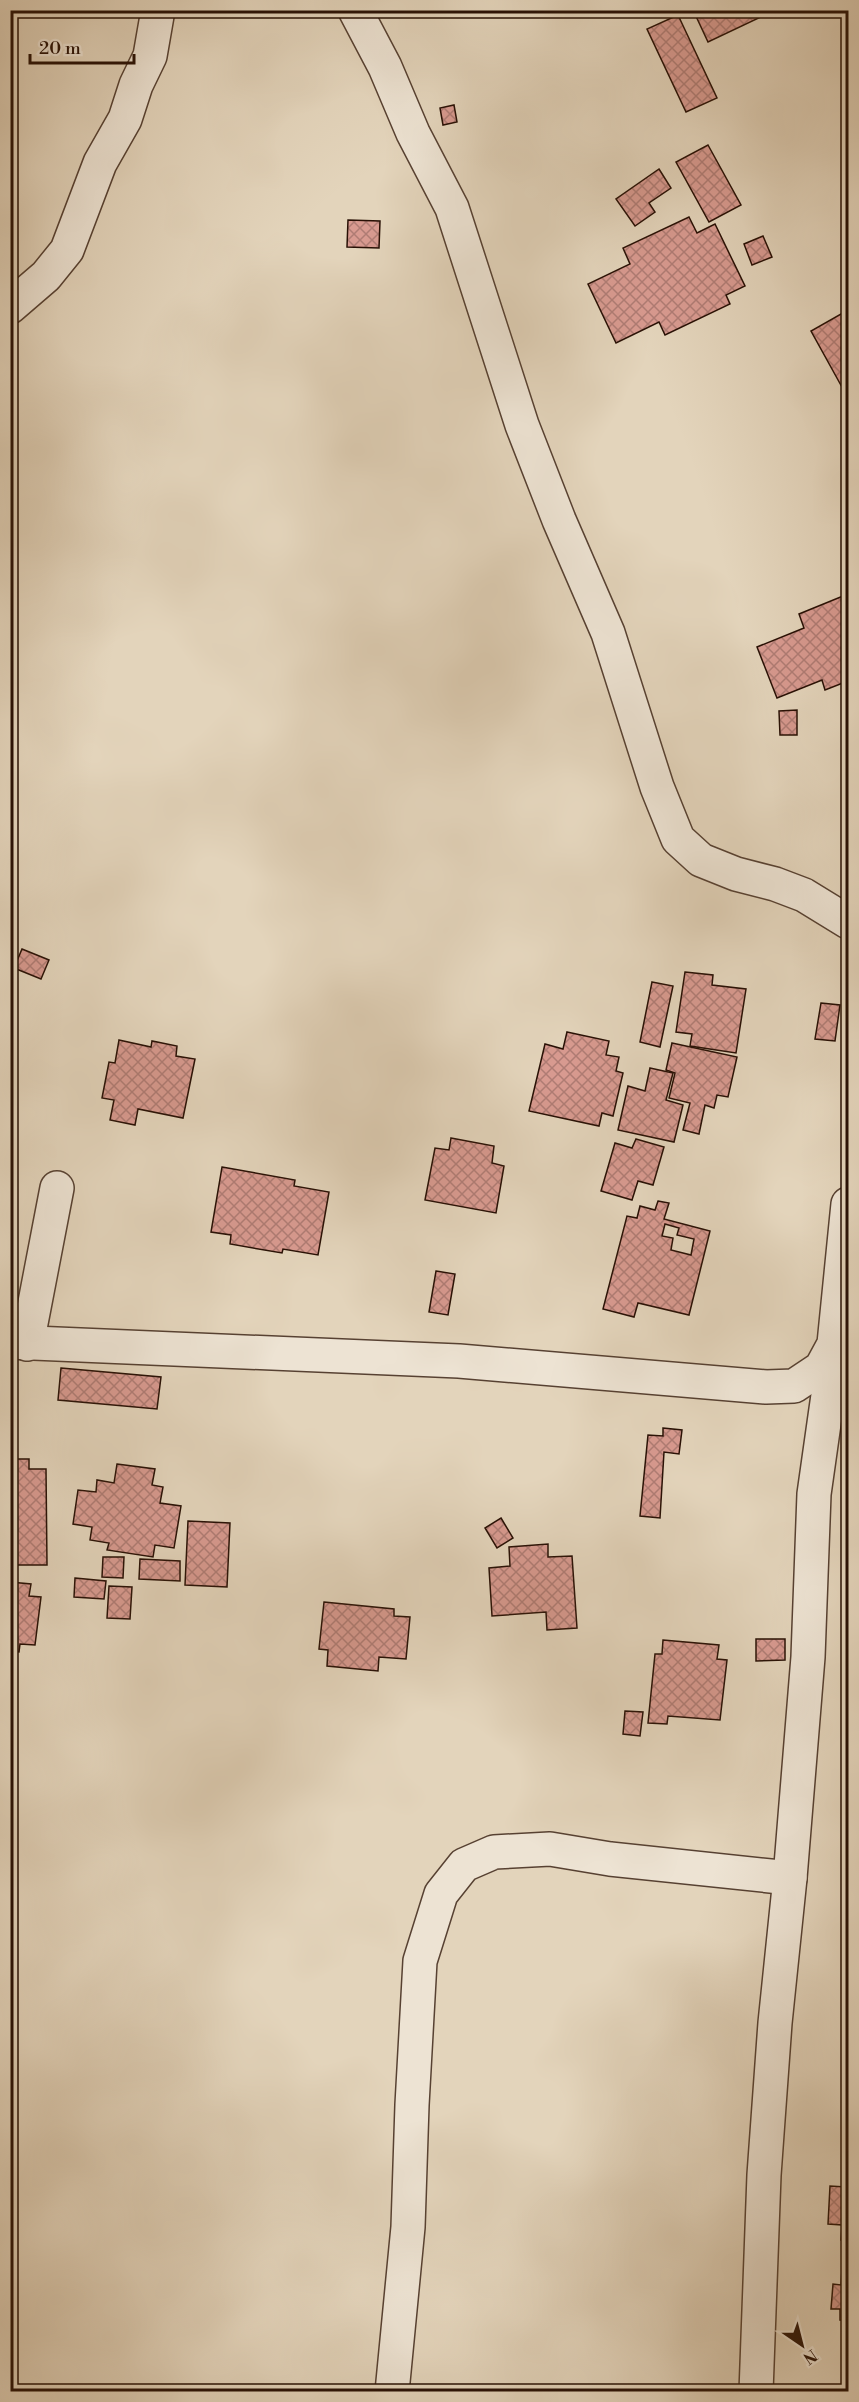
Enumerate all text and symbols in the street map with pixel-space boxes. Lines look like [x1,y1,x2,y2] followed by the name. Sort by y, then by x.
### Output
[30,27,134,65] scale bar
[39,37,81,60] text: 20 m
[772,2315,832,2375] north arrow
[799,2345,821,2368] text: N

